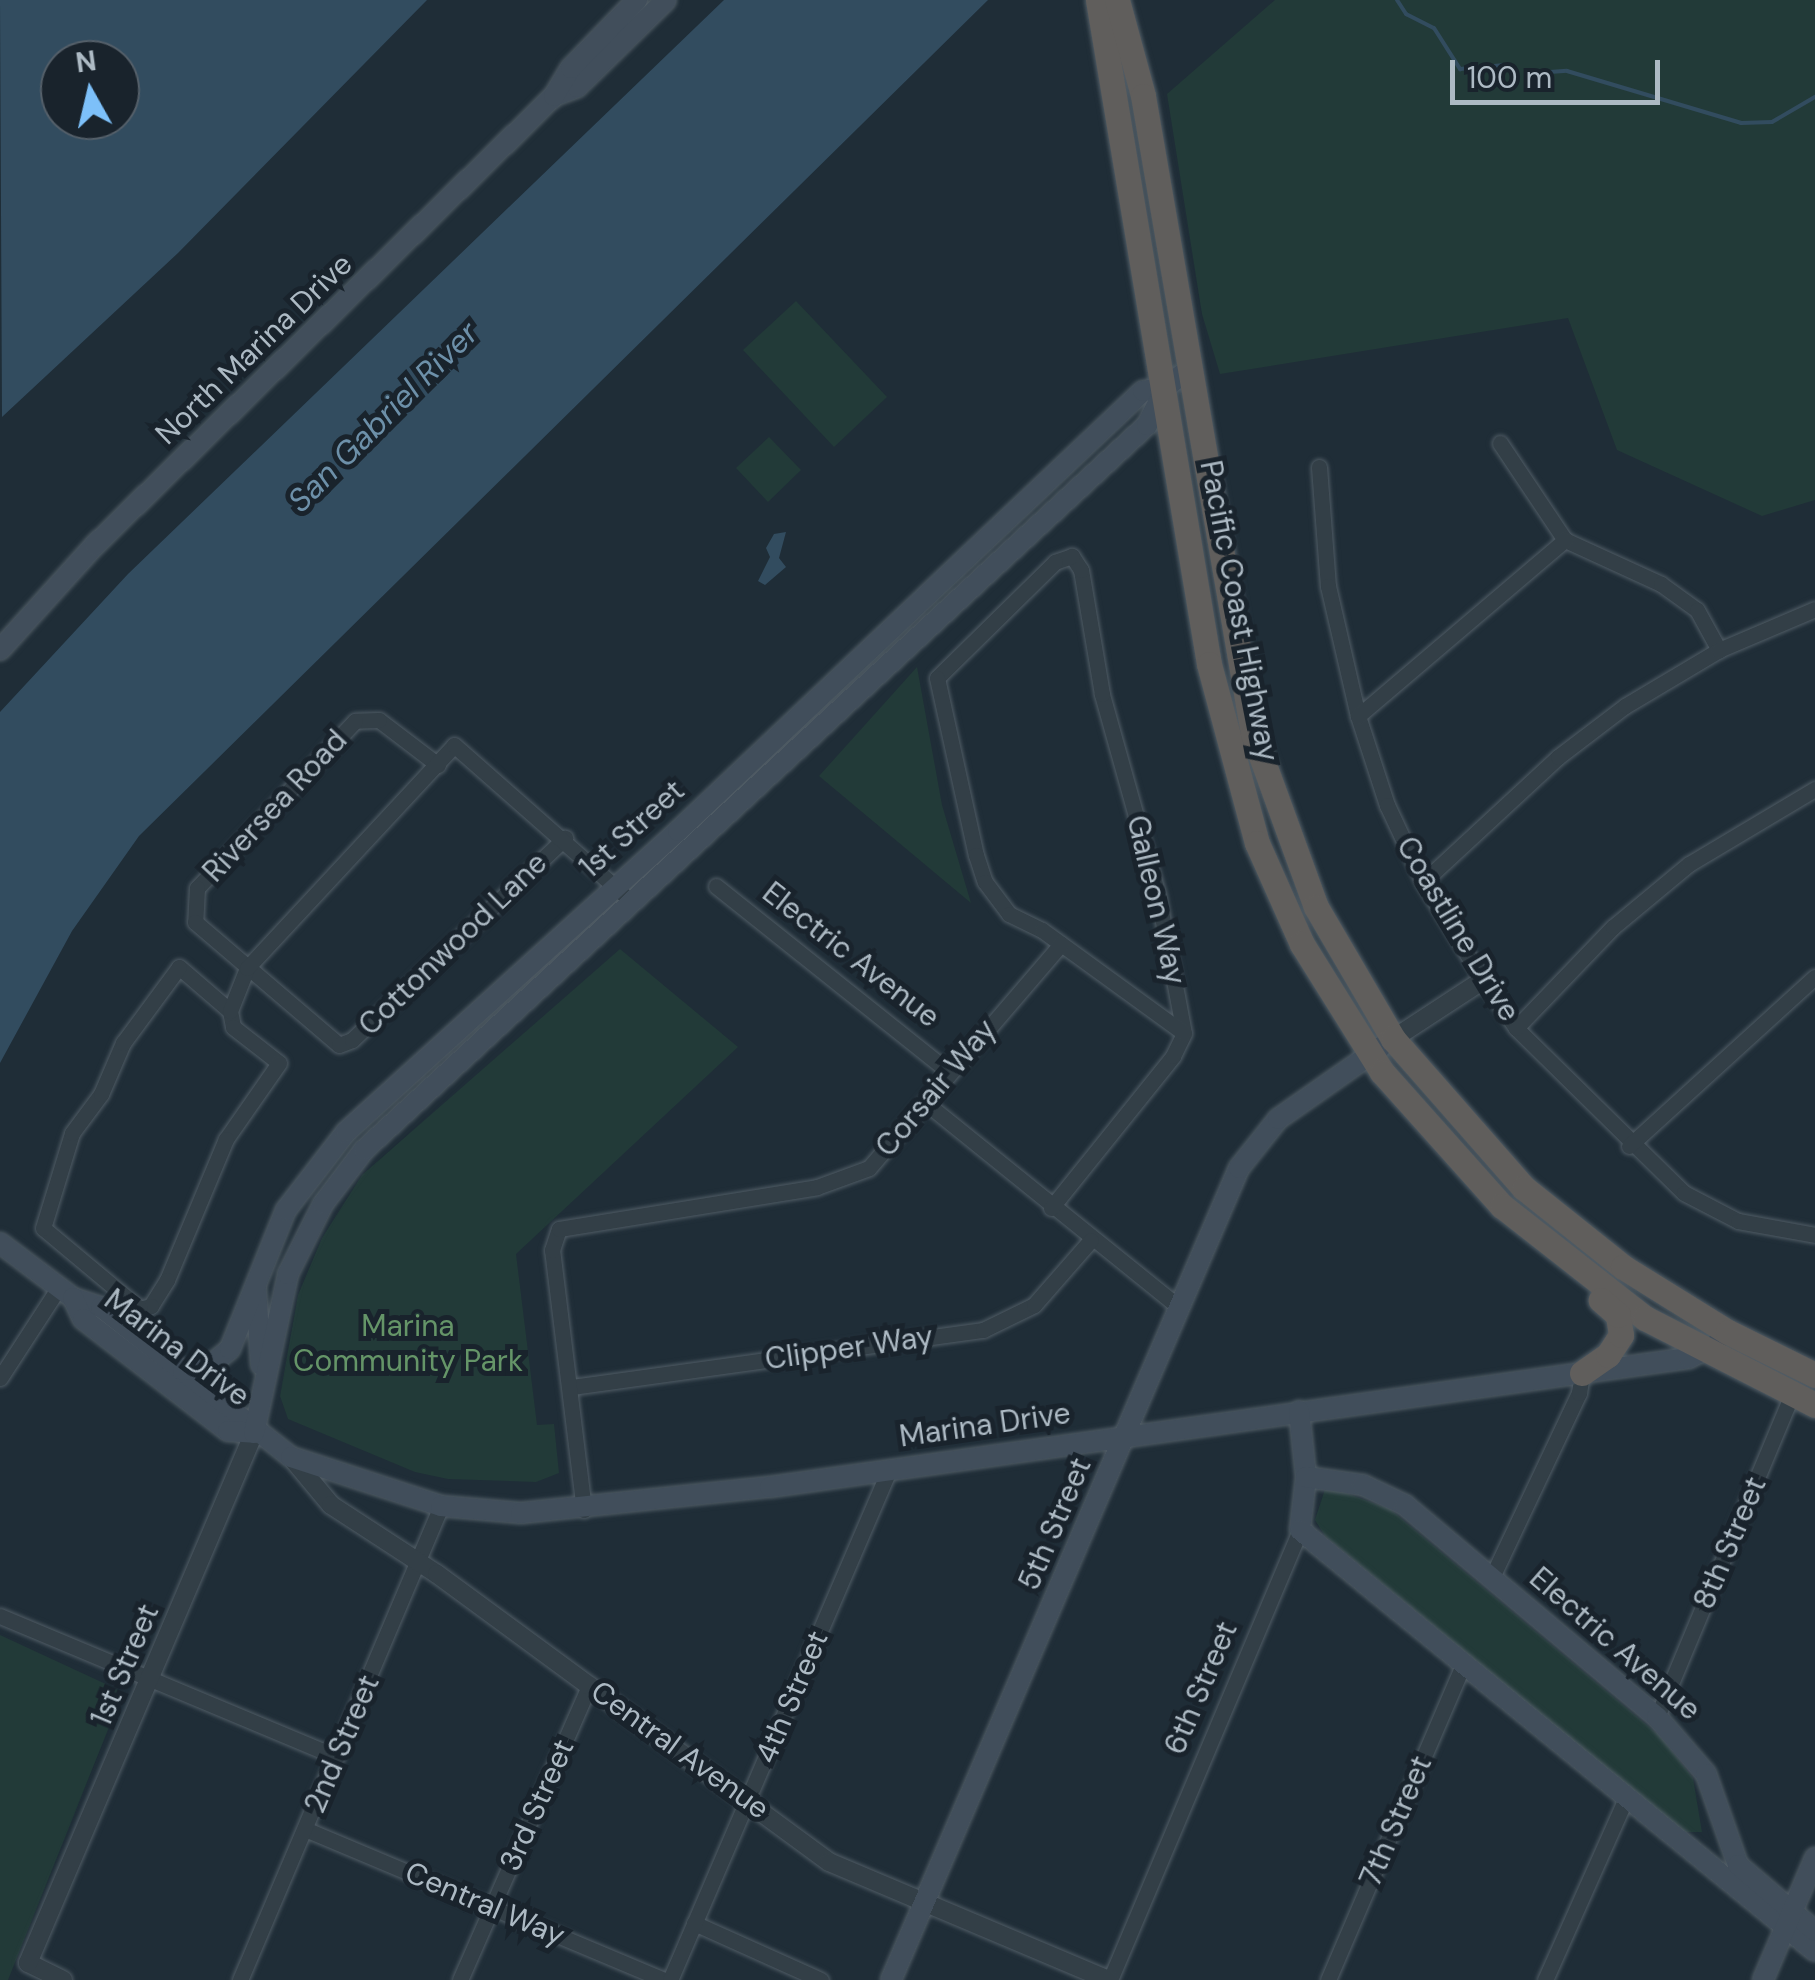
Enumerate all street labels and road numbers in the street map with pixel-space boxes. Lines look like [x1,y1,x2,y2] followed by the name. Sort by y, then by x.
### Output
[148,246,360,452] street label: North Marina Drive
[1192,458,1286,764] street label: Pacific Coast Highway
[196,723,354,889] street label: Riversea Road
[572,773,692,885] street label: 1st Street
[1119,812,1193,988] street label: Galleon Way
[1389,830,1527,1028] street label: Coastline Drive
[351,845,555,1043] street label: Cottonwood Lane
[755,875,947,1035] street label: Electric Avenue
[868,1012,1004,1164] street label: Corsair Way
[97,1282,257,1414] street label: Marina Drive
[763,1318,935,1378] street label: Clipper Way
[897,1395,1073,1455] street label: Marina Drive
[1011,1452,1099,1596] street label: 5th Street
[1686,1471,1774,1615] street label: 8th Street
[1522,1560,1708,1728] street label: Electric Avenue
[83,1599,167,1731] street label: 1st Street
[1157,1616,1245,1760] street label: 6th Street
[748,1625,836,1769] street label: 4th Street
[297,1670,387,1818] street label: 2nd Street
[584,1673,776,1827] street label: Central Avenue
[492,1734,582,1876] street label: 3rd Street
[1352,1750,1440,1892] street label: 7th Street
[400,1854,570,1954] street label: Central Way

